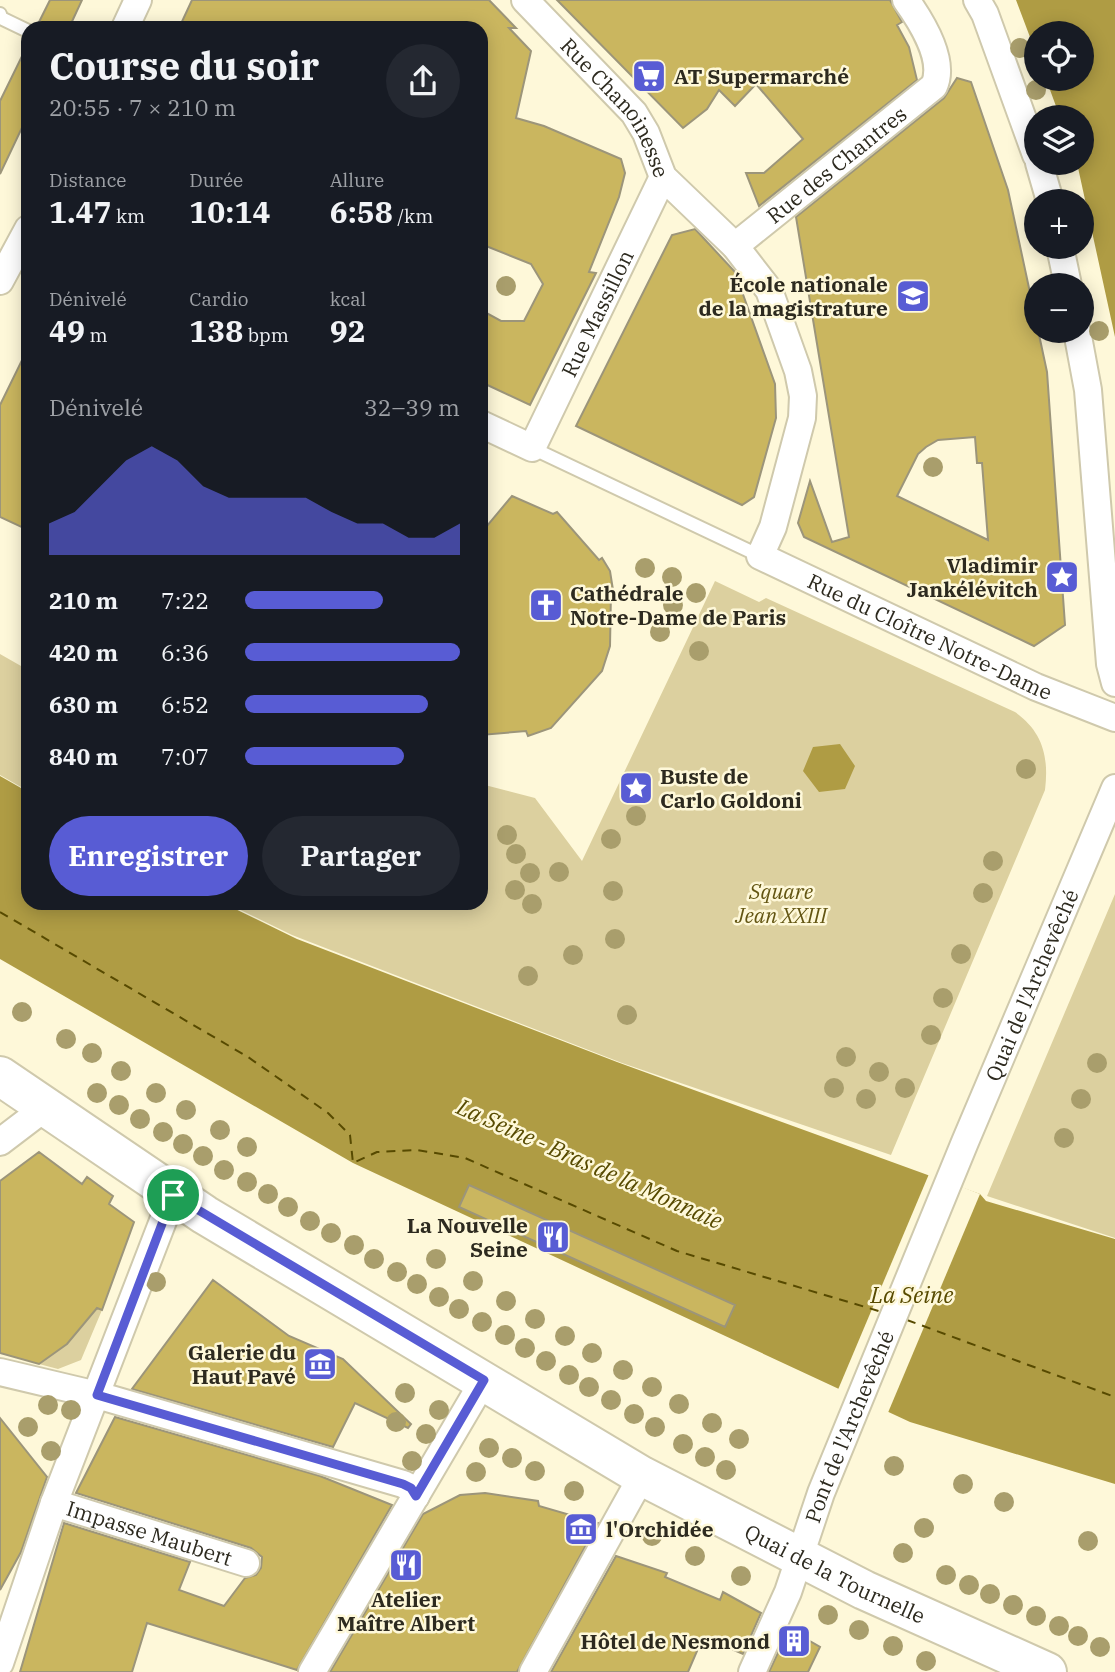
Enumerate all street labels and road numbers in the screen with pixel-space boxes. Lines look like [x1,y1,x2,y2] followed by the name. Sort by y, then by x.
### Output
[555,31,676,181] street label: Rue Chanoinesse
[760,100,912,229] street label: Rue des Chantres
[555,245,640,381] street label: Rue Massillon
[803,567,1056,706] street label: Rue du Cloître Notre-Dame
[978,885,1085,1085] street label: Quai de l'Archevêché
[798,1326,900,1527] street label: Pont de l'Archevêché
[63,1494,236,1572] street label: Impasse Maubert
[740,1517,930,1630] street label: Quai de la Tournelle

